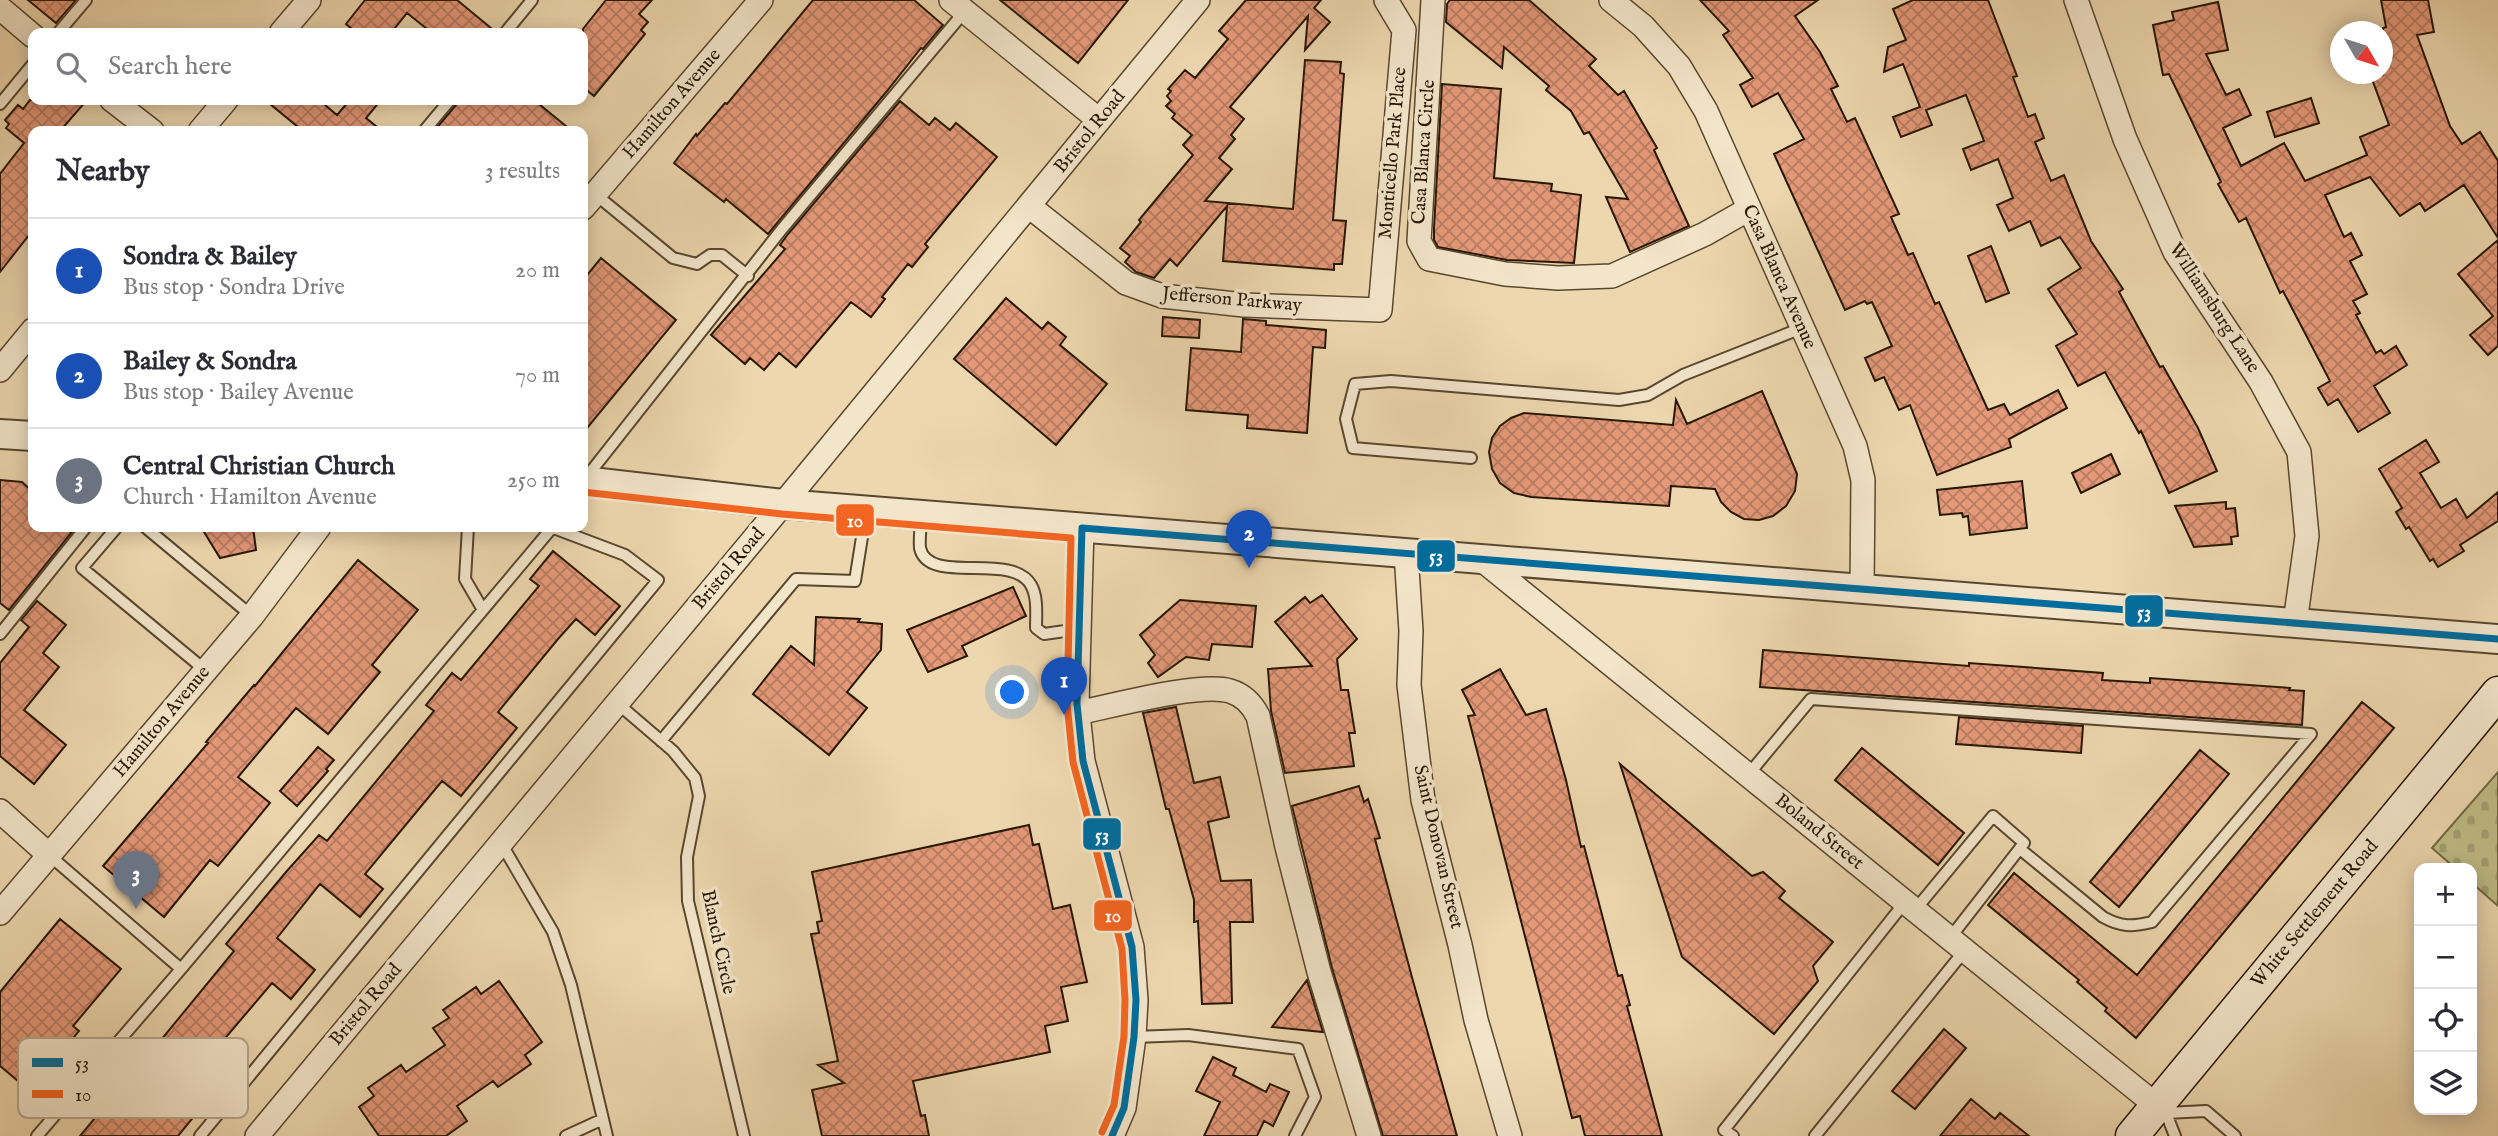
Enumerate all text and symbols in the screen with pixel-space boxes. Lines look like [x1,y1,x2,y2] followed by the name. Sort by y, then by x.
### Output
[2330,21,2393,84] north arrow
[28,28,588,105] search box
[618,44,727,164] street label: Hamilton Avenue
[52,48,90,86] icon: search
[108,50,232,83] text: Search here
[1374,66,1412,240] street label: Monticello Park Place
[1407,79,1441,225] street label: Casa Blanca Circle
[1049,85,1131,179] street label: Bristol Road
[56,153,149,191] text: Nearby
[485,157,560,186] text: 3 results
[1736,201,1822,353] street label: Casa Blanca Avenue
[2163,238,2265,378] street label: Williamsburg Lane
[123,240,297,273] text: Sondra & Bailey
[75,256,83,285] text: 1
[515,256,560,285] text: 20 m
[123,273,345,302] text: Bus stop · Sondra Drive
[1159,282,1303,318] street label: Jefferson Parkway
[123,345,297,378] text: Bailey & Sondra
[74,361,84,390] text: 2
[515,361,560,390] text: 70 m
[123,378,354,407] text: Bus stop · Bailey Avenue
[123,450,395,483] text: Central Christian Church
[75,466,83,495] text: 3
[507,466,560,495] text: 250 m
[123,483,377,512] text: Church · Hamilton Avenue
[835,503,875,537] line badge: 10
[847,510,863,534] text: 10
[1226,510,1272,568] pin: 2
[688,522,771,615] street label: Bristol Road
[1416,539,1456,573] line badge: 53
[1429,545,1443,569] text: 53
[2124,594,2164,628] line badge: 53
[2137,601,2151,625] text: 53
[1041,657,1087,715] pin: 1
[108,661,216,783] street label: Hamilton Avenue
[995,675,1029,709] your location
[1407,763,1469,932] street label: Saint Donovan Street
[1770,789,1869,876] street label: Boland Street
[1082,817,1122,851] line badge: 53
[1095,824,1109,848] text: 53
[2246,834,2384,993] street label: White Settlement Road
[113,851,159,909] pin: 3
[2414,863,2477,1115] map controls
[2414,863,2477,926] button: +
[695,888,741,997] street label: Blanch Circle
[1093,899,1133,932] line badge: 10
[1105,905,1121,929] text: 10
[2414,926,2477,989] button: −
[325,958,408,1051] street label: Bristol Road
[2414,989,2477,1052] button: locate
[18,1038,248,1118] legend
[75,1052,89,1076] text: 53
[2414,1052,2477,1115] button: layers
[75,1084,91,1108] text: 10

